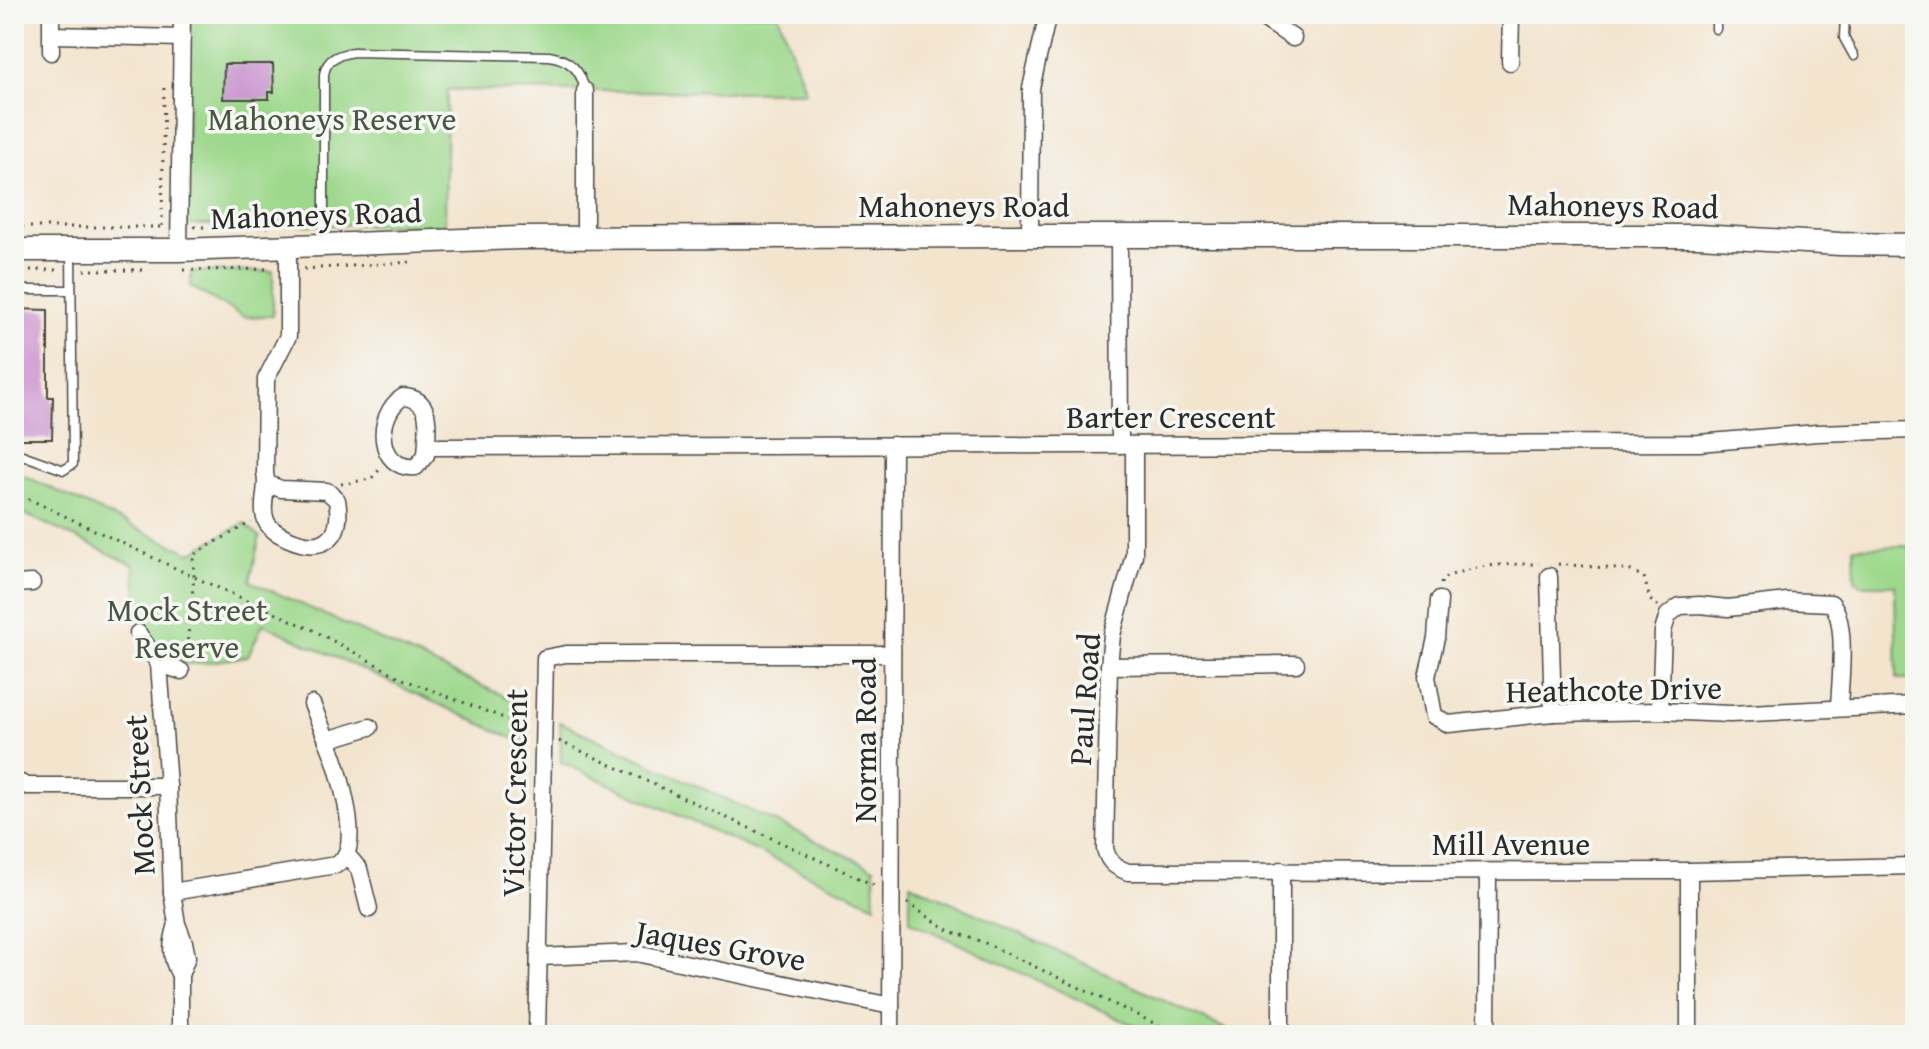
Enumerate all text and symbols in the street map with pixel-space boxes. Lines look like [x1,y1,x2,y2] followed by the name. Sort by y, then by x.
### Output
[208,95,456,142] park label: Mahoneys Reserve
[1507,180,1719,230] street label: Mahoneys Road
[858,182,1070,229] street label: Mahoneys Road
[210,187,422,241] street label: Mahoneys Road
[1066,393,1276,440] street label: Barter Crescent
[107,586,267,670] park label: Mock Street Reserve
[1056,631,1112,767] street label: Paul Road
[841,657,888,823] street label: Norma Road
[1505,664,1723,714] street label: Heathcote Drive
[489,688,539,898] street label: Victor Crescent
[111,714,167,876] street label: Mock Street
[1432,820,1590,867] street label: Mill Avenue
[629,906,810,983] street label: Jaques Grove

